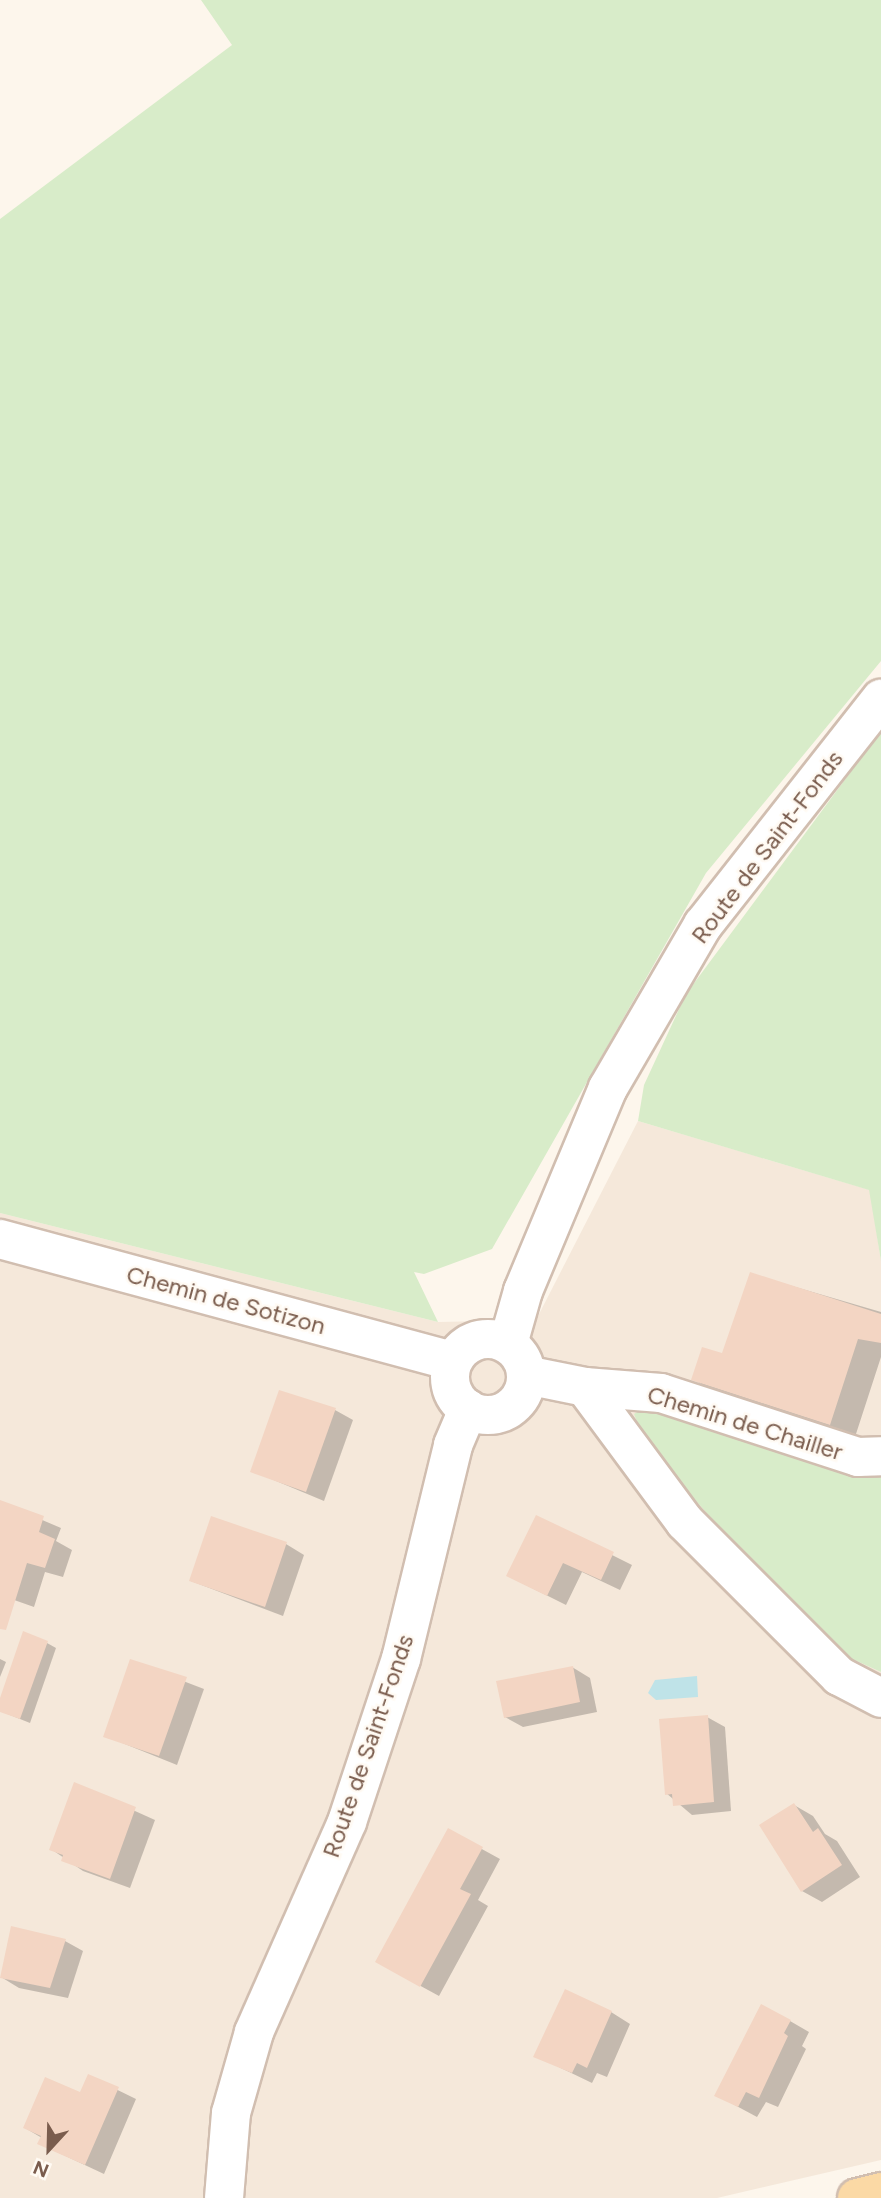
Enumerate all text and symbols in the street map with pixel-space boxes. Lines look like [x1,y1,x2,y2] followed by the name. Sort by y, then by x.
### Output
[685,745,849,949] street label: Route de Saint-Fonds
[123,1260,329,1340] street label: Chemin de Sotizon
[644,1380,846,1466] street label: Chemin de Chailler
[316,1631,420,1861] street label: Route de Saint-Fonds
[14,2114,84,2184] north arrow
[30,2156,52,2182] text: N

